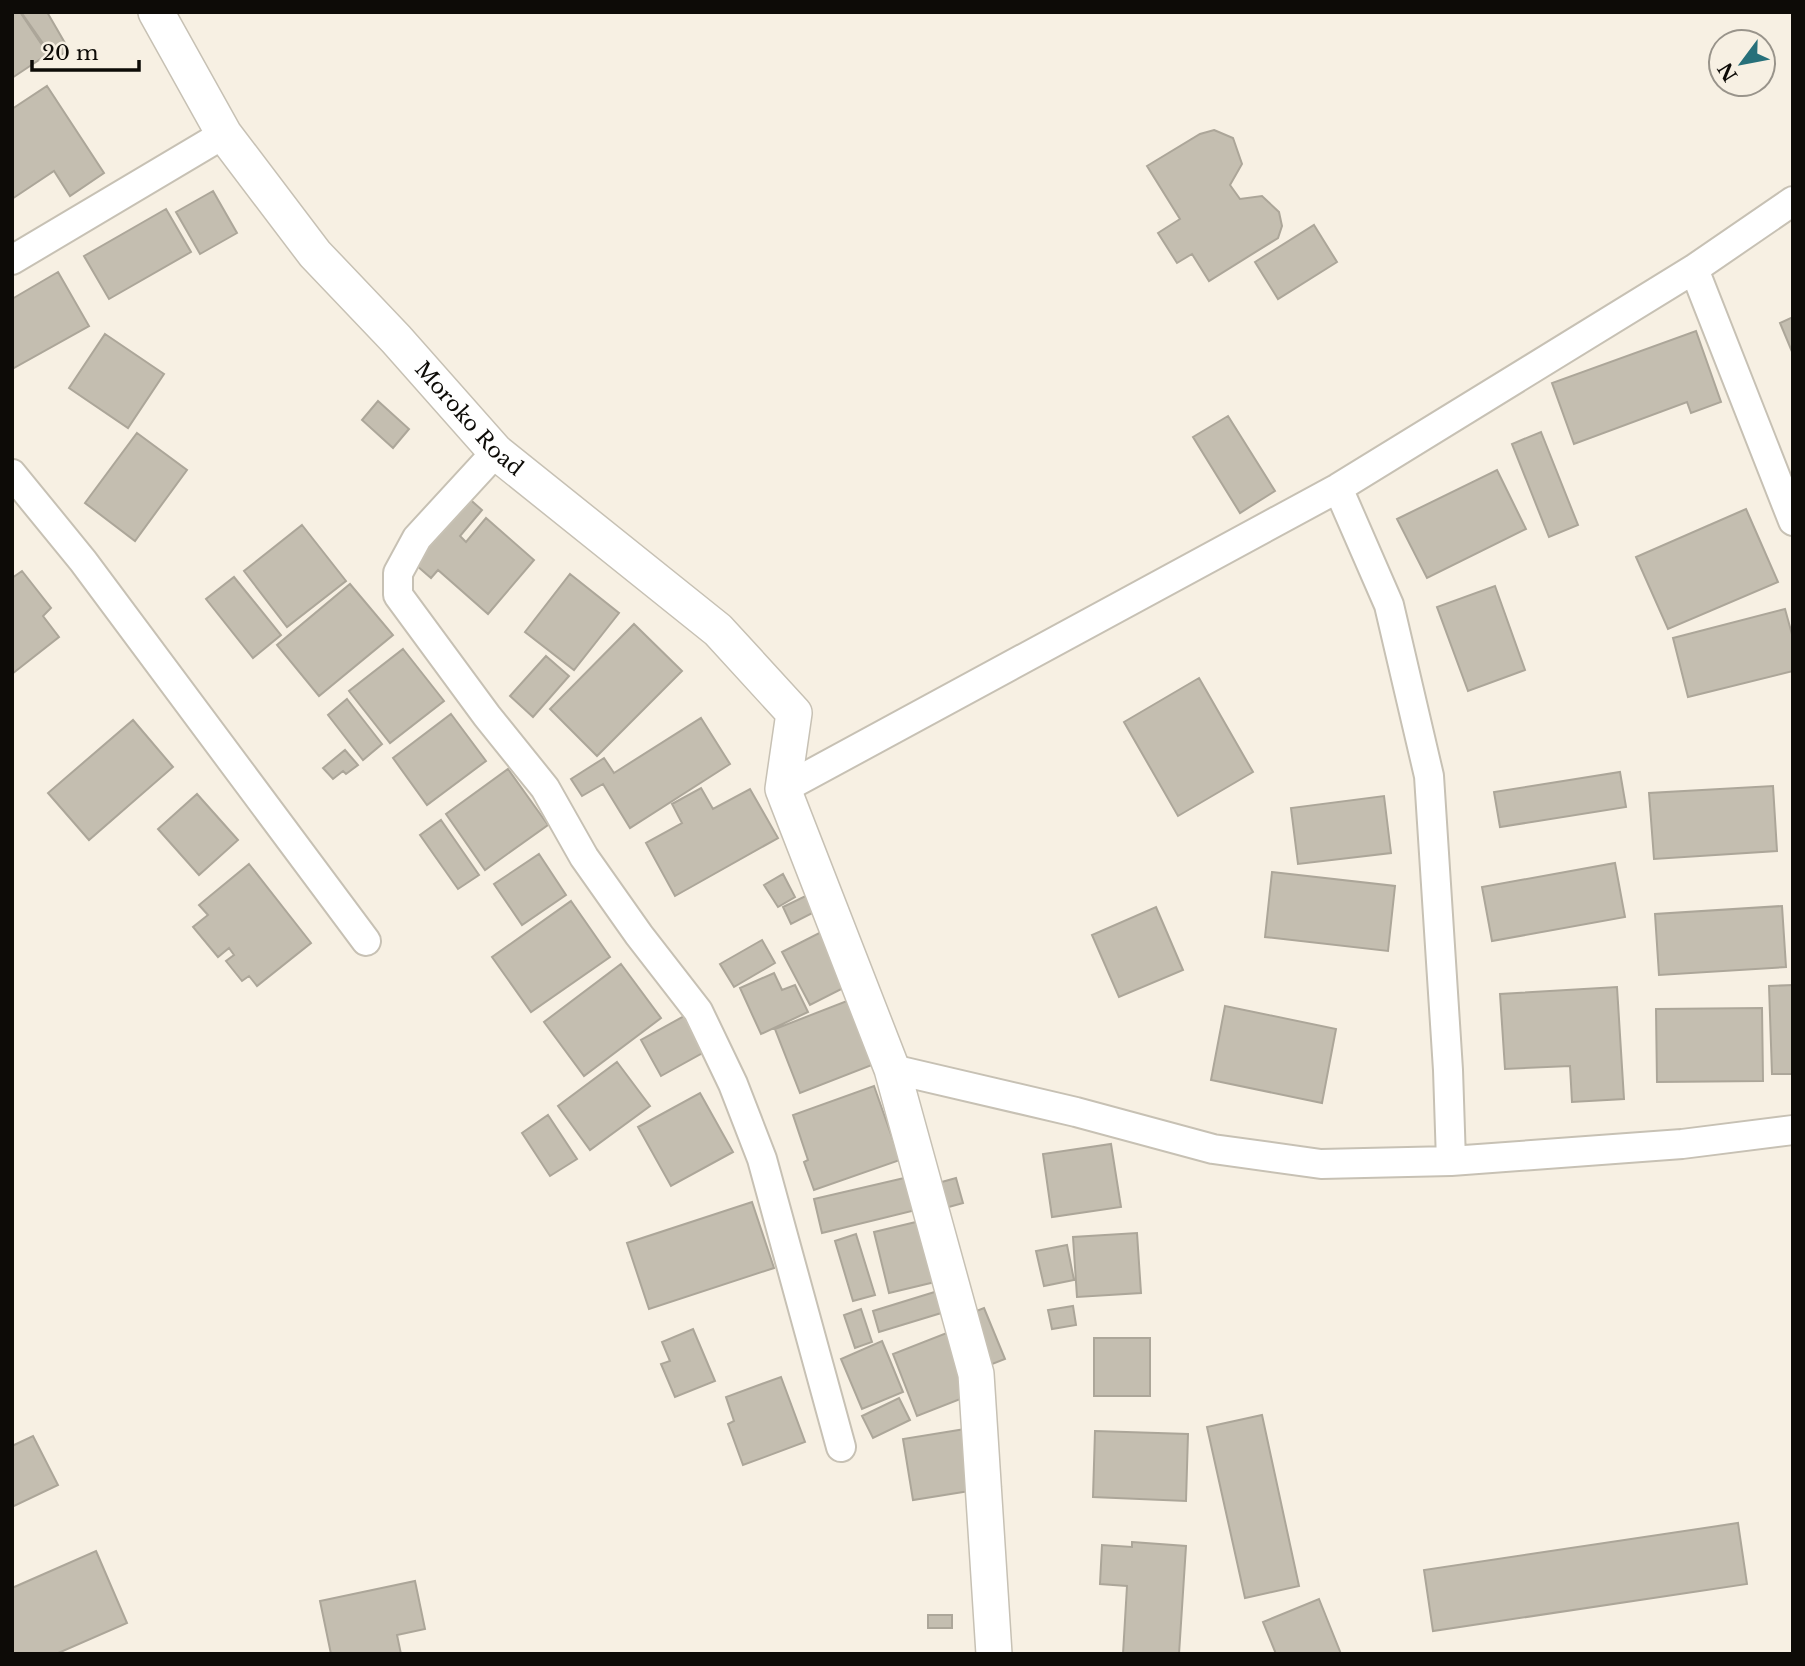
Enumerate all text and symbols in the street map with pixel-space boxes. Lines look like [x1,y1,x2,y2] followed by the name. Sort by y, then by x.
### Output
[32,28,138,72] scale bar
[1707,28,1777,98] north arrow
[42,40,99,66] text: 20 m
[1713,58,1742,85] text: N
[409,356,528,482] street label: Moroko Road

